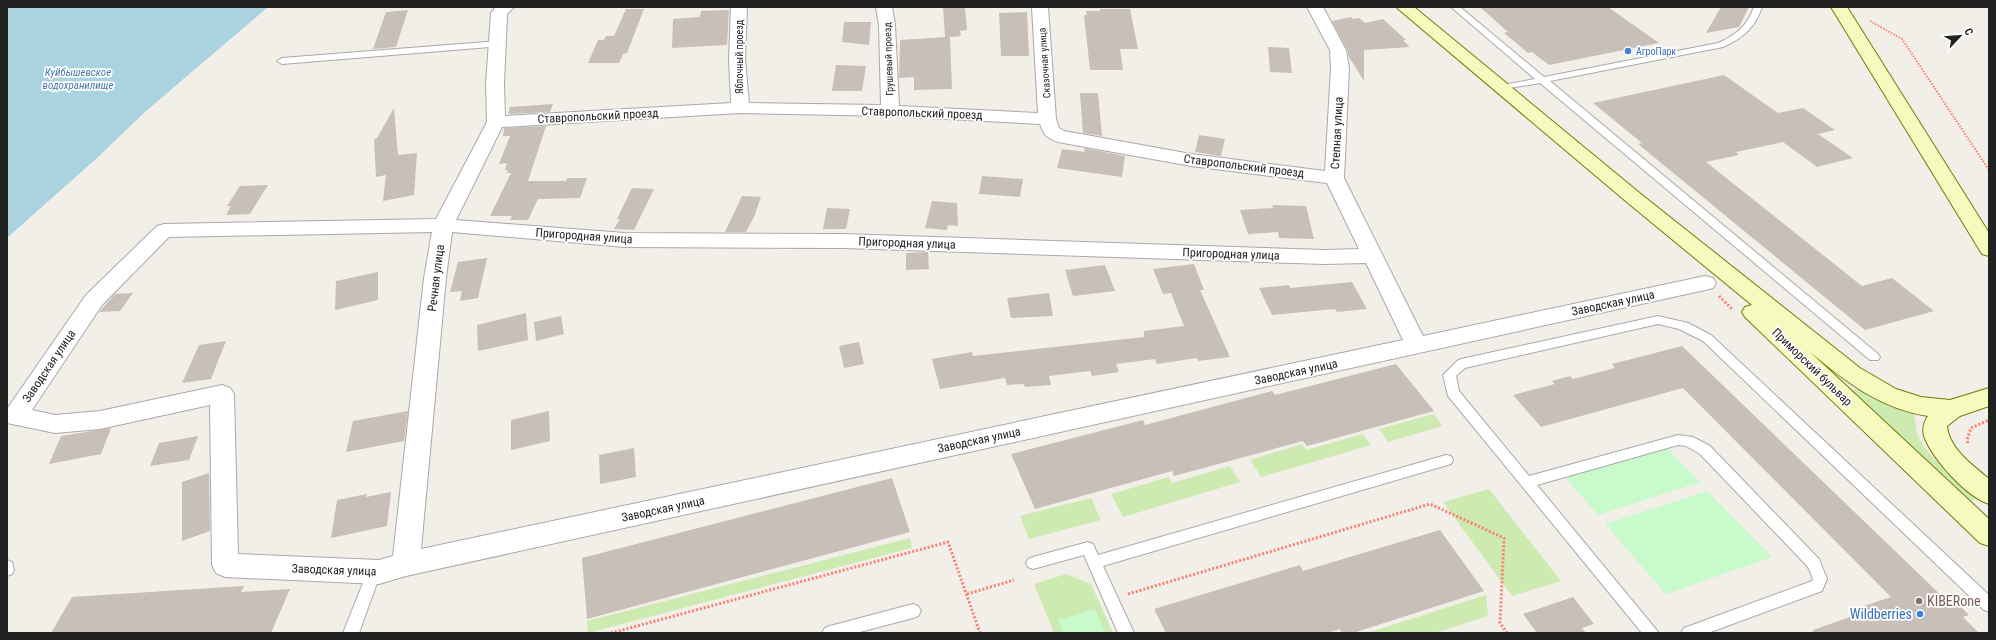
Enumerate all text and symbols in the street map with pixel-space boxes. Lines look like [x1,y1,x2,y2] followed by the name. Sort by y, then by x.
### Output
[1940,16,1980,56] north arrow
[734,19,745,94] street label: Яблочный проезд
[882,21,895,96] street label: Грушевый проезд
[1961,26,1976,38] text: С
[1037,27,1052,99] street label: Сказочная улица
[1623,46,1633,56] marker: АгроПарк
[1636,46,1676,57] place label: АгроПарк
[43,66,113,92] water label: Куйбышевское водохранилище
[1328,96,1346,170] street label: Степная улица
[861,104,983,122] street label: Ставропольский проезд
[537,106,659,126] street label: Ставропольский проезд
[1183,152,1306,180] street label: Ставропольский проезд
[535,226,633,246] street label: Пригородная улица
[858,234,956,252] street label: Пригородная улица
[425,243,447,312] street label: Речная улица
[1182,245,1280,263] street label: Пригородная улица
[1570,287,1656,319] street label: Заводская улица
[1769,325,1855,409] street label: Приморский бульвар
[20,327,79,405] street label: Заводская улица
[1253,356,1339,388] street label: Заводская улица
[936,424,1022,456] street label: Заводская улица
[620,493,706,525] street label: Заводская улица
[291,562,377,578] street label: Заводская улица
[1927,593,1981,609] place label: KIBERone
[1914,596,1924,606] marker: KIBERone
[1850,606,1912,622] place label: Wildberries
[1915,609,1925,619] marker: Wildberries

